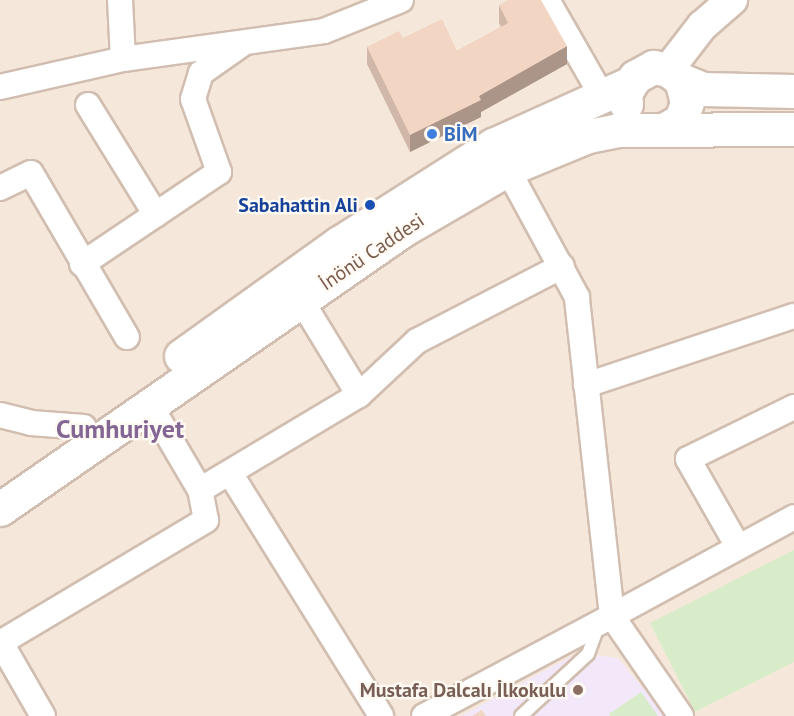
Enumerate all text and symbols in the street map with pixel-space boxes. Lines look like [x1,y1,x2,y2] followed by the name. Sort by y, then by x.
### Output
[444,122,478,146] place label: BİM
[425,127,439,141] marker: BİM
[238,193,358,217] place label: Sabahattin Ali
[363,198,377,212] marker: Sabahattin Ali
[315,208,429,296] street label: İnönü Caddesi
[56,413,184,445] district label: Cumhuriyet
[360,678,566,702] place label: Mustafa Dalcalı İlkokulu
[571,683,585,697] marker: Mustafa Dalcalı İlkokulu

